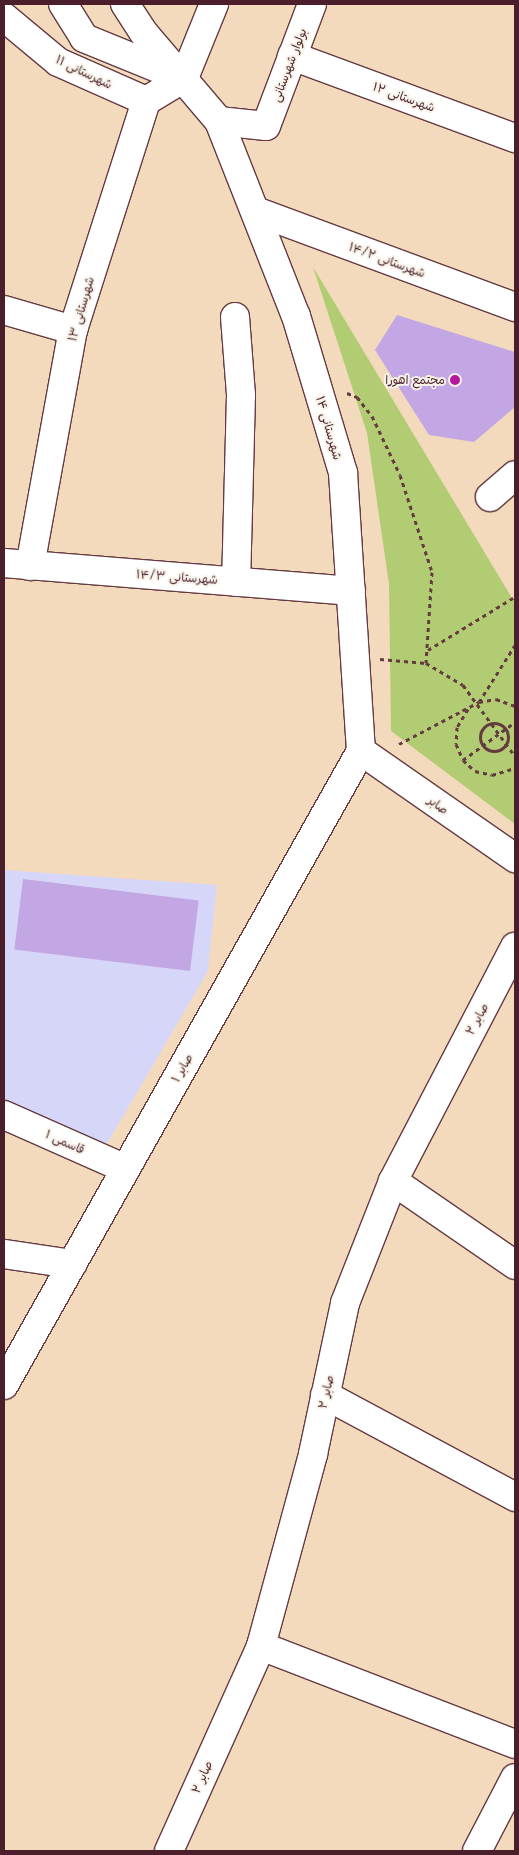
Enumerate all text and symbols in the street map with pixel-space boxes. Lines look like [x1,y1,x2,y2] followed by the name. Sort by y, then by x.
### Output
[268,26,310,104] street label: بولوار شهرستانی
[53,52,115,92] street label: شهرستانی ۱۱
[371,79,437,115] street label: شهرستانی ۱۲
[347,240,427,280] street label: شهرستانی ۱۴/۲
[65,275,97,343] street label: شهرستانی ۱۳
[385,373,445,387] place label: مجتمع اهورا
[449,374,461,386] marker: مجتمع اهورا
[313,394,345,462] street label: شهرستانی ۱۴
[136,567,218,587] street label: شهرستانی ۱۴/۳
[425,793,451,817] street label: صابر
[463,1001,491,1037] street label: صابر ۲
[168,1051,196,1085] street label: صابر ۱
[43,1127,87,1157] street label: قاسمی ۱
[315,1374,337,1410] street label: صابر ۲
[189,1759,215,1795] street label: صابر ۲

